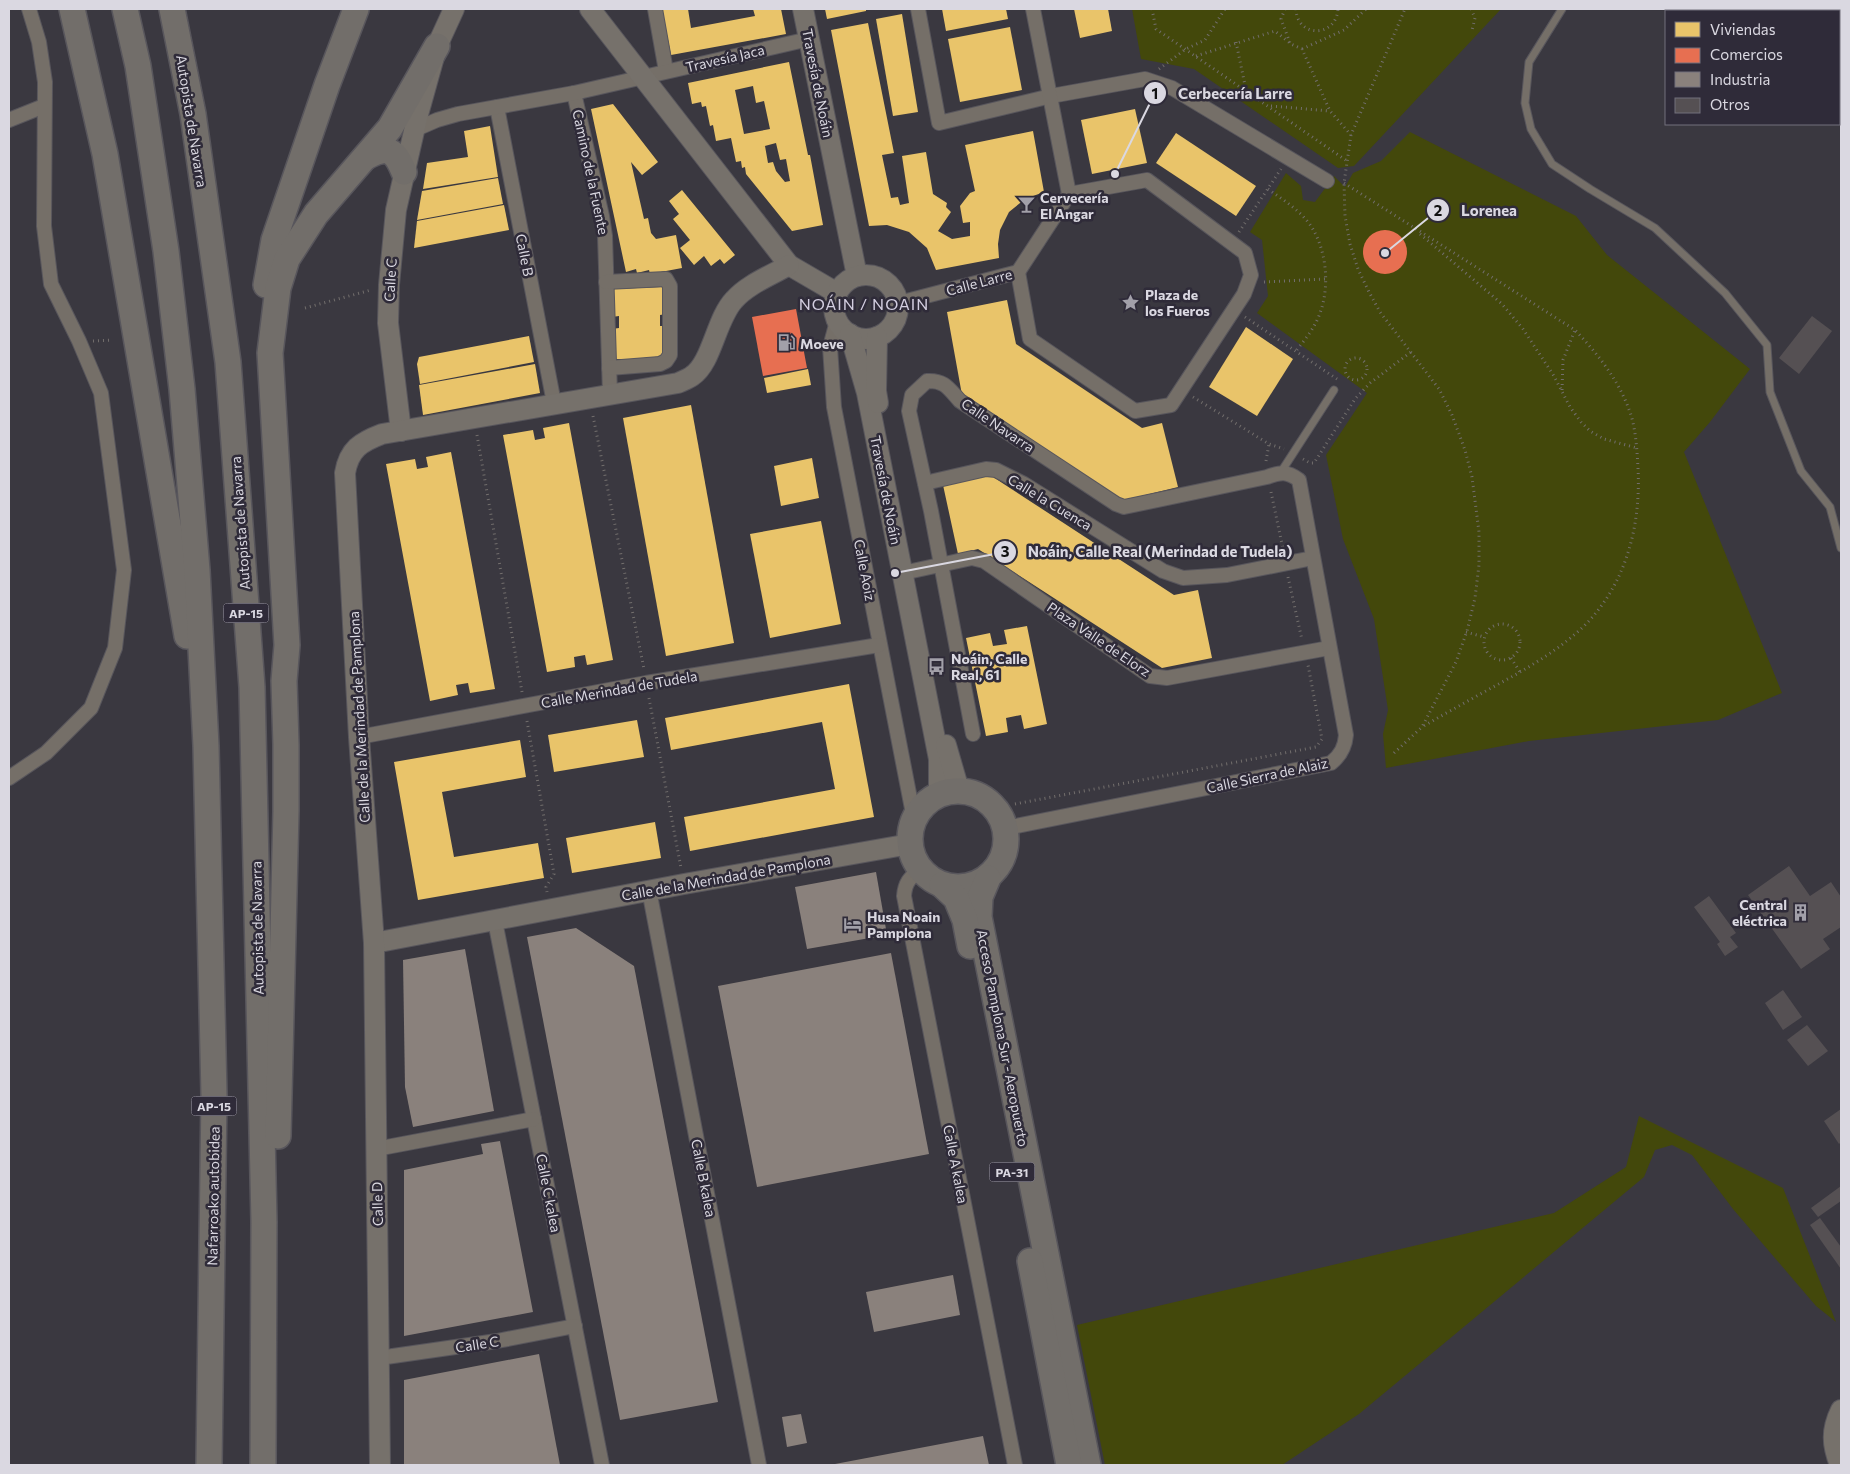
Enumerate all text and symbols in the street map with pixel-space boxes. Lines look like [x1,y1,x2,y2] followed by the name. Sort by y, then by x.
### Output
[1665,10,1840,125] legend
[1710,20,1776,38] text: Viviendas
[799,27,837,139] street label: Travesía de Noáin
[684,41,766,75] street label: Travesía Jaca
[1710,45,1783,63] text: Comercios
[173,54,211,188] street label: Autopista de Navarra
[1710,70,1770,88] text: Industria
[1143,78,1302,108] callout: Cerbecería Larre
[1152,84,1158,102] text: 1
[1178,84,1292,102] text: Cerbecería Larre
[1710,95,1750,113] text: Otros
[569,108,613,236] street label: Camino de la Fuente
[1040,189,1109,222] place label: Cervecería El Angar
[1016,195,1036,215] bar icon: Cervecería El Angar
[1426,195,1527,225] callout: Lorenea
[1434,201,1442,219] text: 2
[1461,201,1517,219] text: Lorenea
[513,232,537,278] street label: Calle B
[380,258,400,302] street label: Calle C
[944,265,1014,299] street label: Calle Larre
[1145,286,1210,319] place label: Plaza de los Fueros
[1121,292,1141,312] place icon: Plaza de los Fueros
[799,294,929,313] district label: NOÁIN / NOAIN
[776,333,796,353] fuel station icon: Moeve
[800,335,844,352] place label: Moeve
[958,394,1038,456] street label: Calle Navarra
[867,434,905,546] street label: Travesía de Noáin
[227,456,253,590] street label: Autopista de Navarra
[1005,470,1095,534] street label: Calle la Cuenca
[992,537,1302,567] callout: Noáin, Calle Real (Merindad de Tudela)
[851,538,879,602] street label: Calle Aoiz
[1001,542,1010,560] text: 3
[1028,542,1292,560] text: Noáin, Calle Real (Merindad de Tudela)
[1044,598,1154,680] street label: Plaza Valle de Elorz
[224,604,268,622] road number: AP-15
[345,611,373,823] street label: Calle de la Merindad de Pamplona
[951,650,1027,683] place label: Noáin, Calle Real, 61
[927,656,947,676] bus stop icon: Noáin, Calle Real, 61
[540,667,698,711] street label: Calle Merindad de Tudela
[1205,754,1329,796] street label: Calle Sierra de Alaiz
[620,850,832,904] street label: Calle de la Merindad de Pamplona
[247,861,267,995] street label: Autopista de Navarra
[1732,896,1787,929] place label: Central eléctrica
[1791,902,1811,922] building icon: Central eléctrica
[867,908,940,941] place label: Husa Noain Pamplona
[843,914,863,934] hotel icon: Husa Noain Pamplona
[974,928,1032,1148] street label: Acceso Pamplona Sur - Aeropuerto
[192,1096,236,1116] road number: AP-15
[940,1123,972,1205] street label: Calle A kalea
[203,1126,223,1266] street label: Nafarroako autobidea
[688,1138,720,1218] street label: Calle B kalea
[533,1152,565,1234] street label: Calle C kalea
[990,1162,1034,1182] road number: PA-31
[368,1182,386,1226] street label: Calle D
[454,1332,500,1356] street label: Calle C

